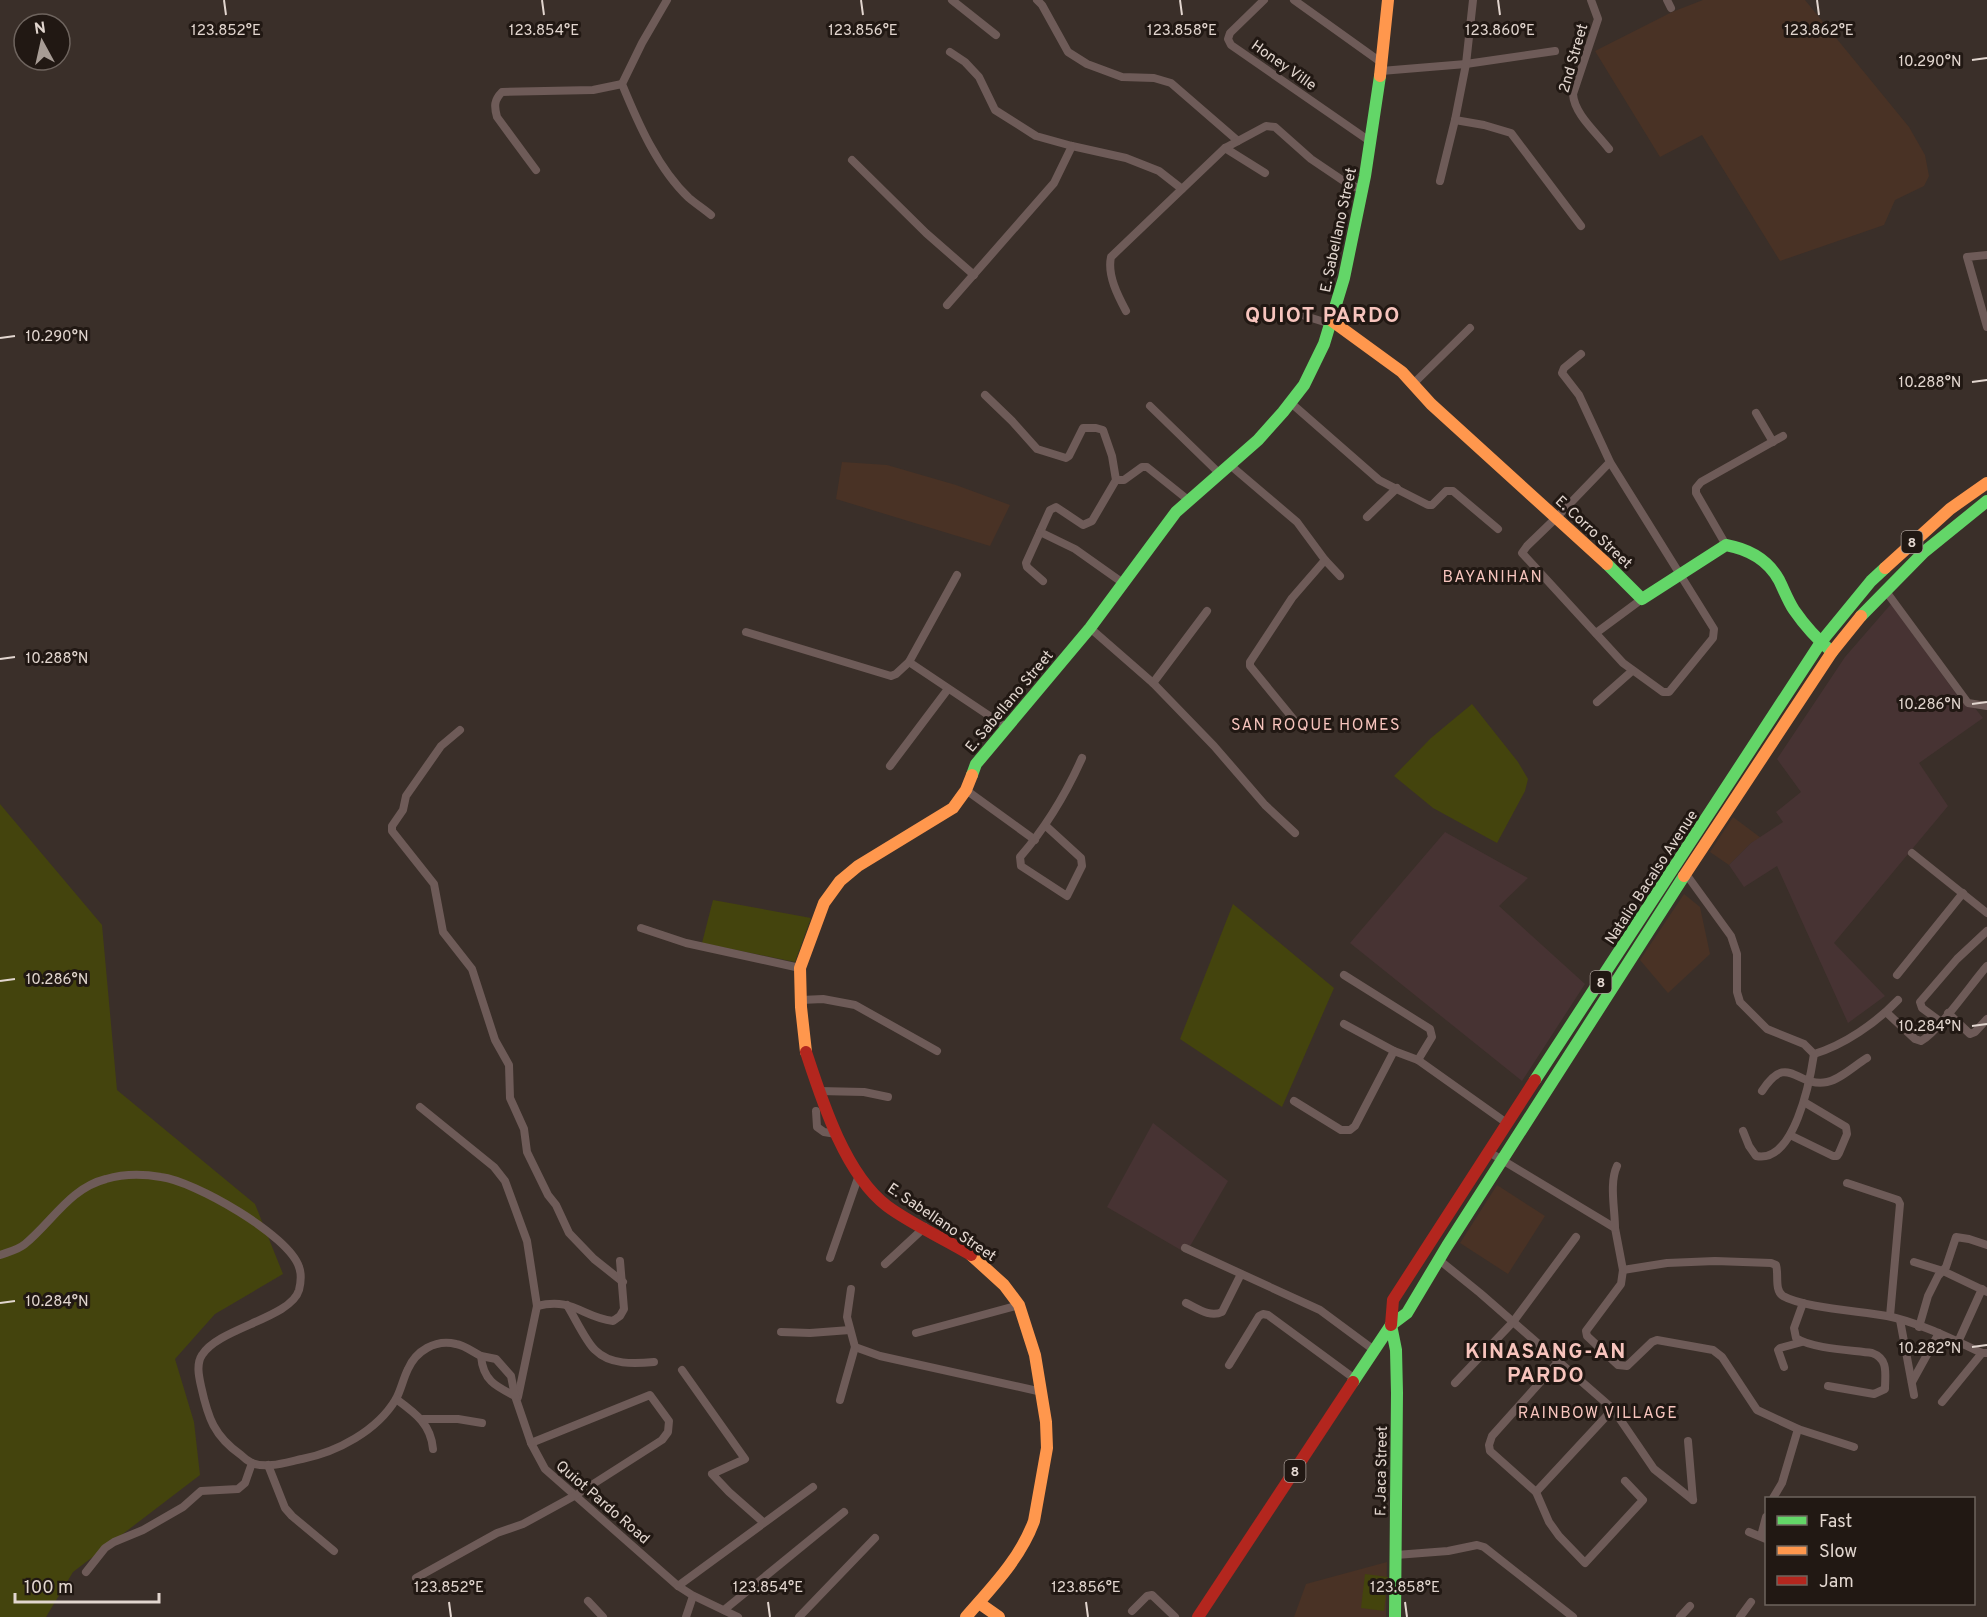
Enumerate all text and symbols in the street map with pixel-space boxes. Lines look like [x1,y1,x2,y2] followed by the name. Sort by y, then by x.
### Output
[12,12,72,72] north arrow
[33,18,47,40] text: N
[191,22,261,41] text: 123.852°E
[509,22,579,41] text: 123.854°E
[828,22,898,41] text: 123.856°E
[1147,22,1217,41] text: 123.858°E
[1465,22,1535,41] text: 123.860°E
[1556,22,1593,95] street label: 2nd Street
[1784,22,1854,41] text: 123.862°E
[1247,37,1320,96] street label: Honey Ville
[1899,53,1962,72] text: 10.290°N
[1317,166,1362,295] street label: E. Sabellano Street
[1245,303,1401,330] district label: QUIOT PARDO
[26,328,89,347] text: 10.290°N
[1899,374,1961,393] text: 10.288°N
[1551,493,1635,574] street label: E. Corro Street
[1902,531,1922,553] road number: 8
[1443,568,1543,588] district label: BAYANIHAN
[962,647,1058,757] street label: E. Sabellano Street
[26,650,88,669] text: 10.288°N
[1899,696,1961,715] text: 10.286°N
[1231,716,1401,736] district label: SAN ROQUE HOMES
[1602,807,1703,949] street label: Natalio Bacalso Avenue
[26,971,88,990] text: 10.286°N
[1590,971,1612,993] road number: 8
[1898,1018,1962,1037] text: 10.284°N
[883,1180,999,1267] street label: E. Sabellano Street
[25,1293,89,1312] text: 10.284°N
[1465,1339,1627,1390] district label: KINASANG-AN PARDO
[1899,1340,1961,1359] text: 10.282°N
[1518,1404,1678,1424] district label: RAINBOW VILLAGE
[1372,1426,1393,1516] street label: F. Jaca Street
[551,1457,653,1549] street label: Quiot Pardo Road
[1284,1460,1306,1482] road number: 8
[1765,1497,1975,1605] legend
[1819,1511,1852,1534] text: Fast
[1819,1541,1857,1564] text: Slow
[15,1566,159,1604] scale bar
[1819,1571,1854,1594] text: Jam
[24,1577,73,1600] text: 100 m
[414,1579,484,1598] text: 123.852°E
[733,1579,803,1598] text: 123.854°E
[1051,1579,1121,1598] text: 123.856°E
[1370,1579,1440,1598] text: 123.858°E

